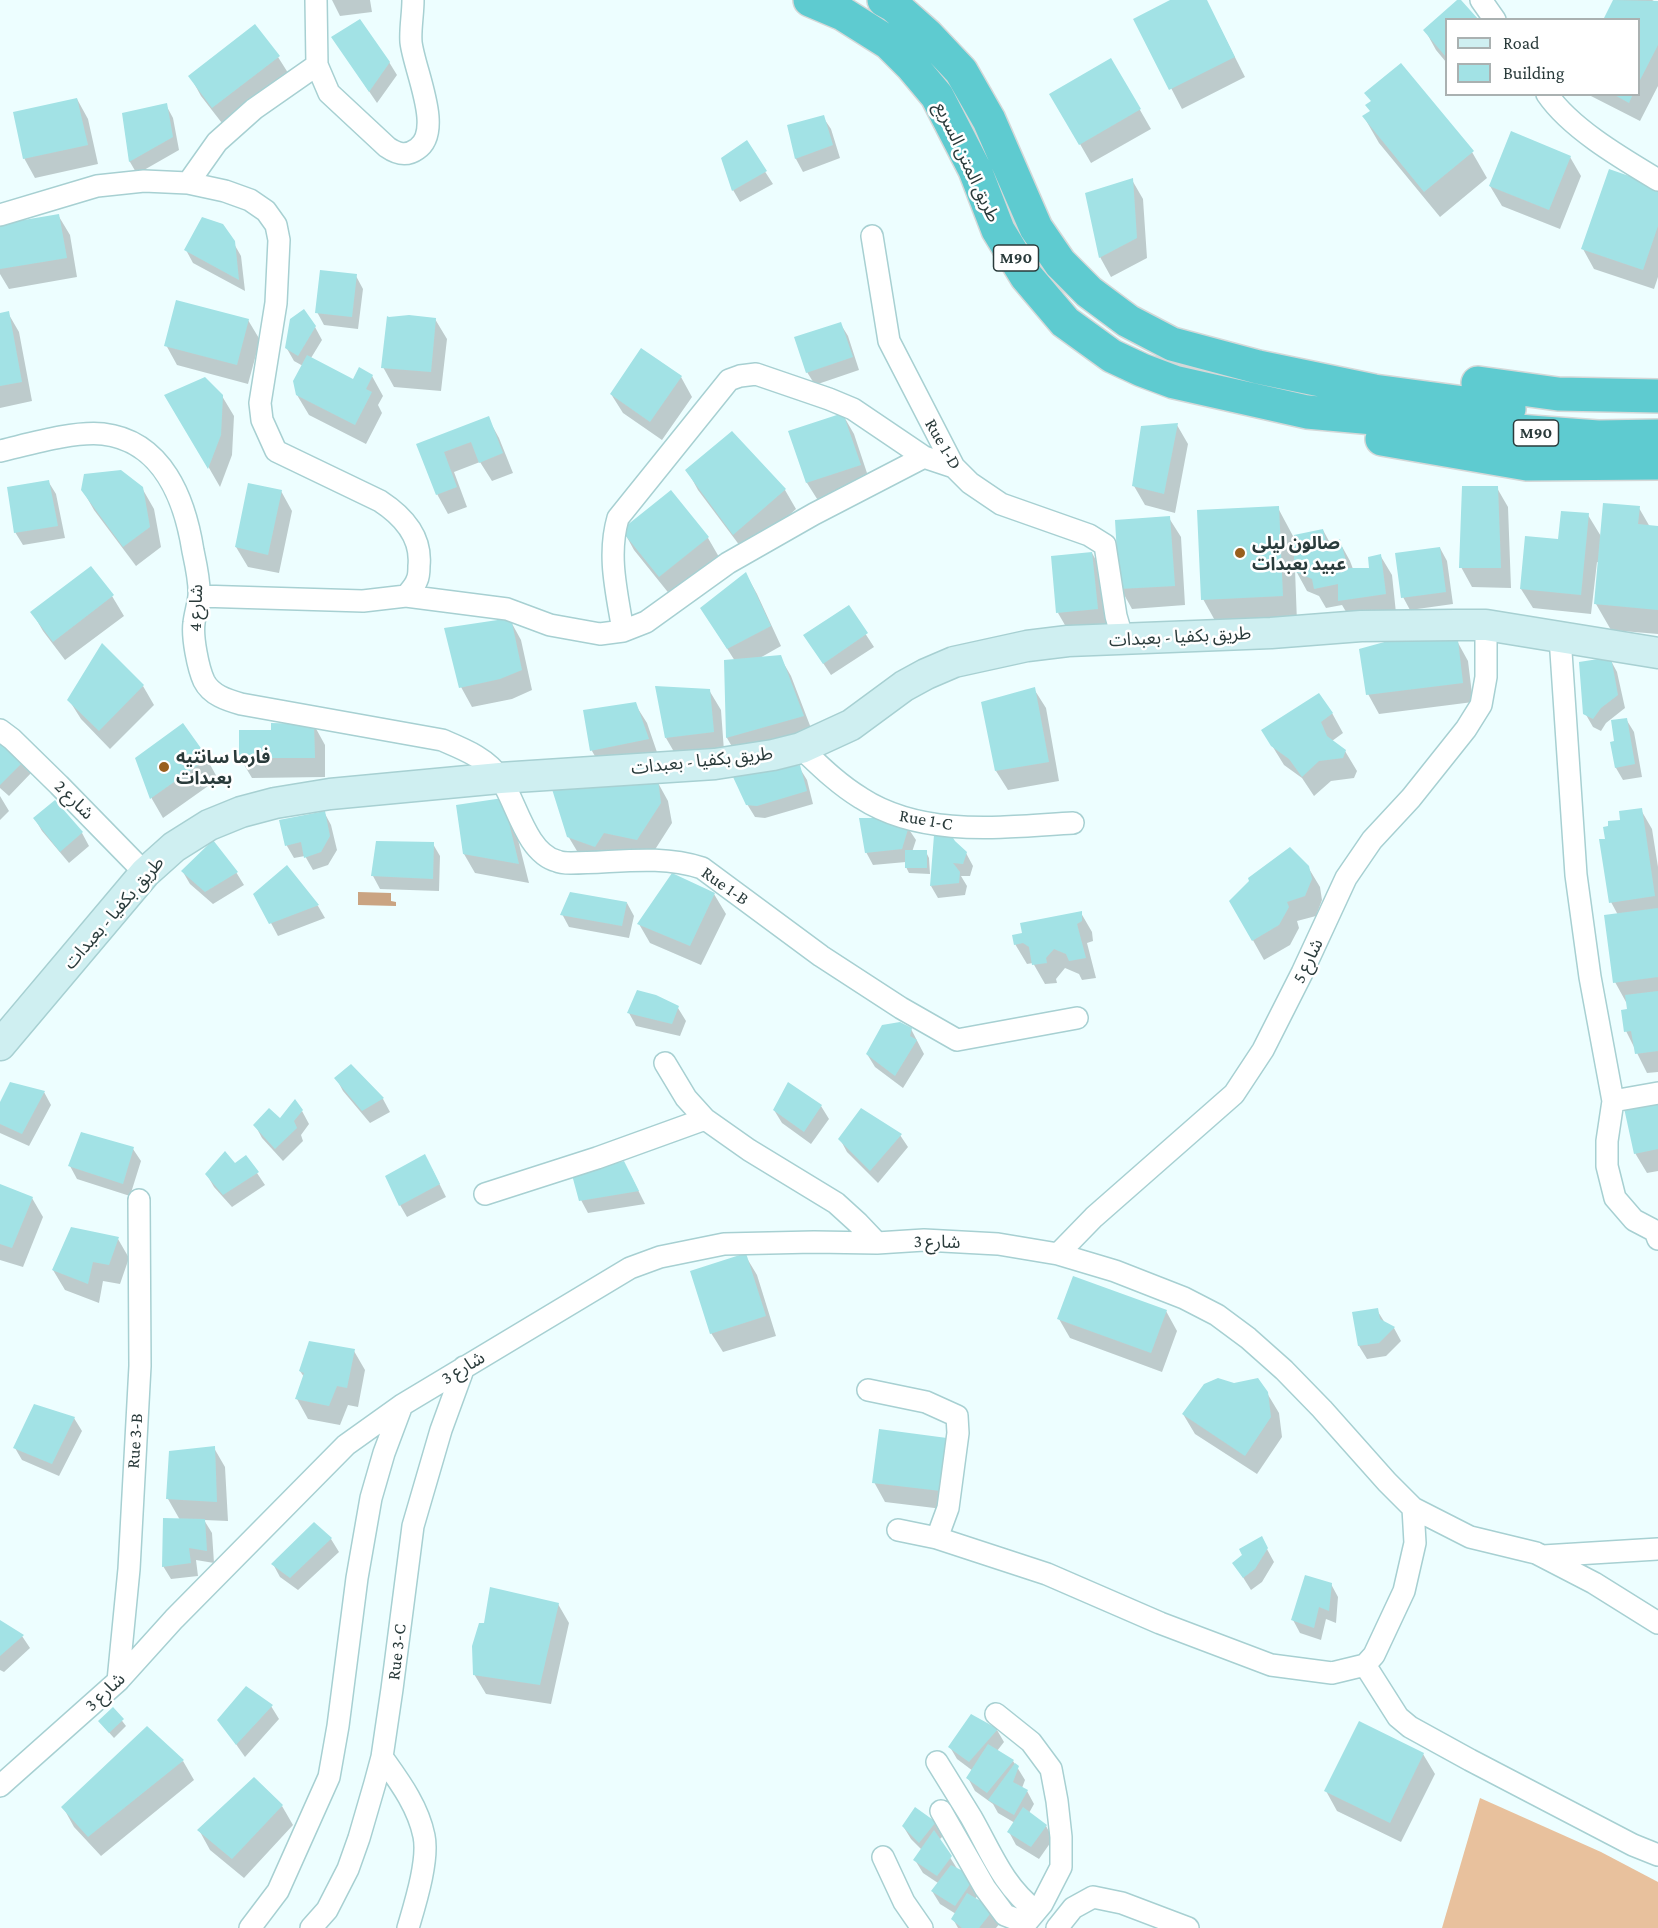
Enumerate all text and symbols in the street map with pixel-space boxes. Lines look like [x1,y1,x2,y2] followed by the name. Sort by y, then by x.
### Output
[1445,18,1640,96] legend
[1503,33,1540,53] text: Road
[1503,63,1564,83] text: Building
[930,98,1004,226] street label: طريق المتن السريع
[994,245,1038,271] road number: M90
[920,415,966,473] street label: Rue 1-D
[1514,420,1558,446] road number: M90
[1252,532,1346,574] place label: صالون ليلى عبيد بعبدات
[1233,546,1247,560] marker: صالون ليلى عبيد بعبدات
[184,584,208,632] street label: شارع 4
[1108,622,1252,652] street label: طريق بكفيا - بعبدات
[630,743,774,779] street label: طريق بكفيا - بعبدات
[176,746,270,789] place label: فارما سانتيه بعبدات
[157,760,171,774] marker: فارما سانتيه بعبدات
[50,776,98,824] street label: شارع 2
[898,805,954,835] street label: Rue 1-C
[59,852,169,974] street label: طريق بكفيا - بعبدات
[697,862,753,910] street label: Rue 1-B
[1288,935,1328,987] street label: شارع 5
[913,1231,961,1253] street label: شارع 3
[437,1347,489,1389] street label: شارع 3
[122,1413,148,1469] street label: Rue 3-B
[383,1623,411,1681] street label: Rue 3-C
[80,1668,130,1716] street label: شارع 3

